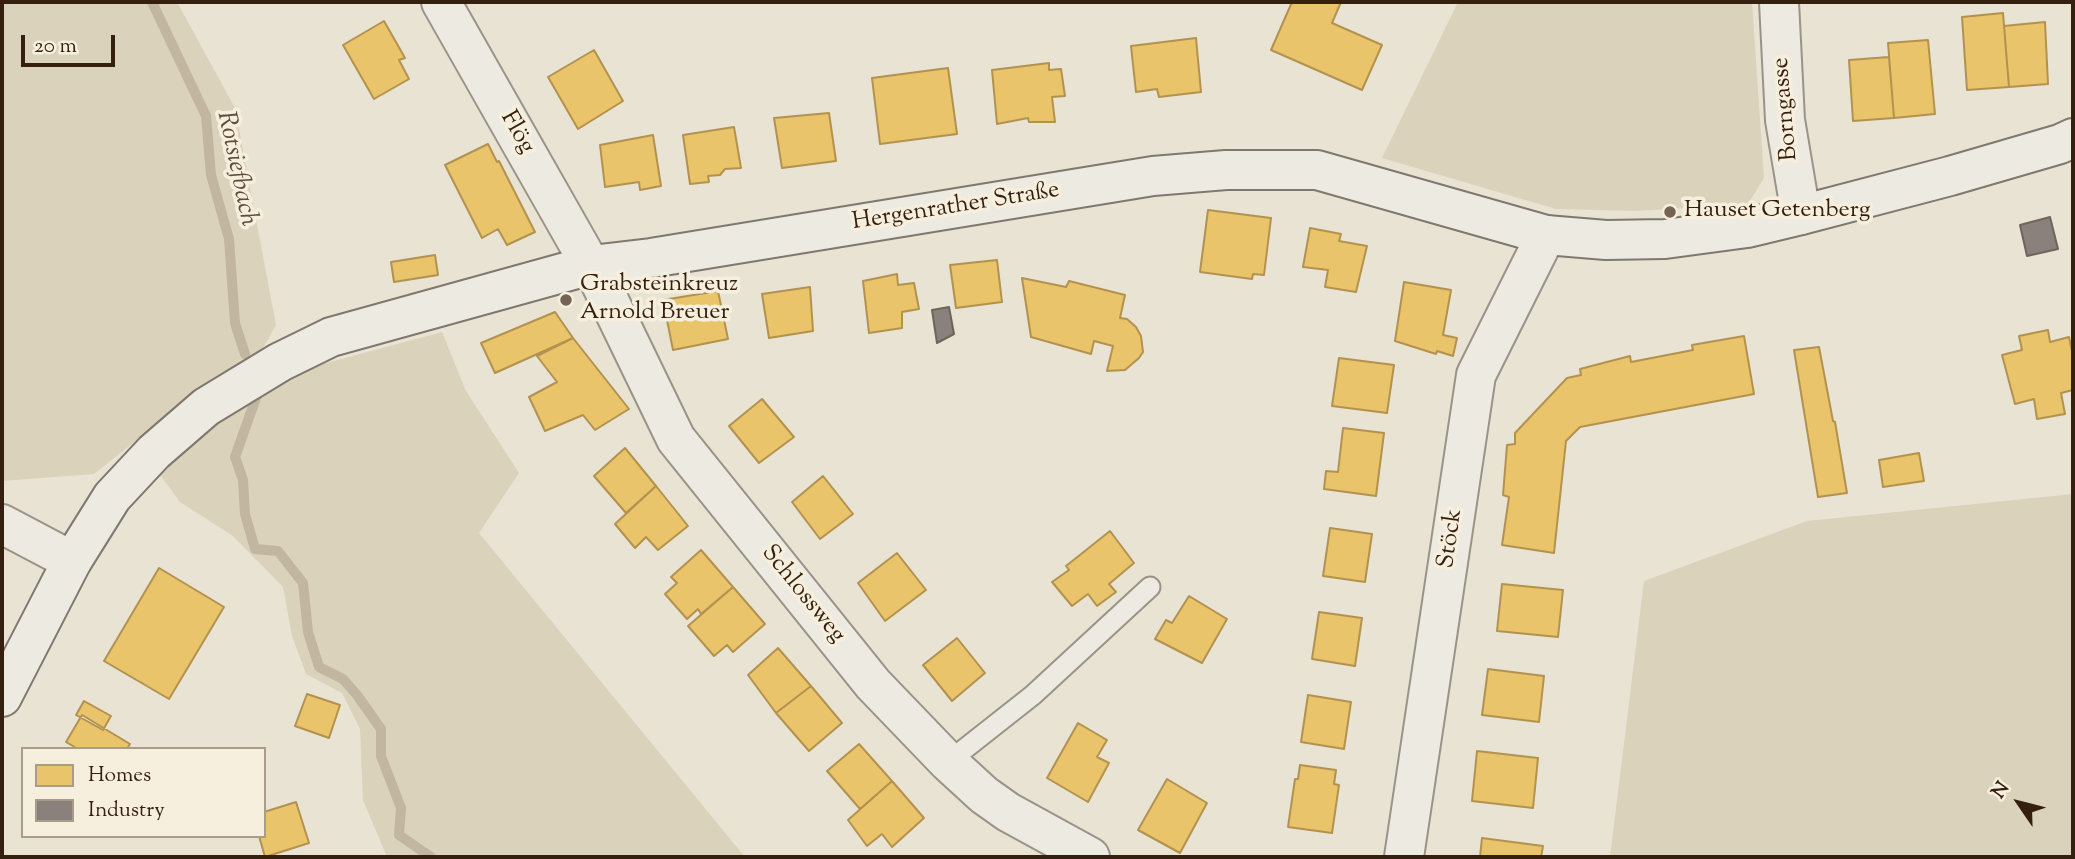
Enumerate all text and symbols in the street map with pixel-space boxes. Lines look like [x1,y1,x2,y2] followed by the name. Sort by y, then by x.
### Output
[24,21,119,65] scale bar
[34,32,77,62] text: 20 m
[1768,56,1806,162] street label: Borngasse
[492,106,540,160] street label: Flög
[208,109,262,229] water label: Rotsiefbach
[850,177,1062,239] street label: Hergenrather Straße
[1684,198,1870,226] place label: Hauset Getenberg
[1662,204,1678,220] marker: Hauset Getenberg
[580,272,738,328] place label: Grabsteinkreuz Arnold Breuer
[558,292,574,308] marker: Grabsteinkreuz Arnold Breuer
[1434,508,1470,570] street label: Stöck
[754,540,850,650] street label: Schlossweg
[21,747,266,838] legend
[88,761,151,791] text: Homes
[1984,768,2054,838] north arrow
[1986,777,2017,805] text: N
[88,796,165,826] text: Industry

